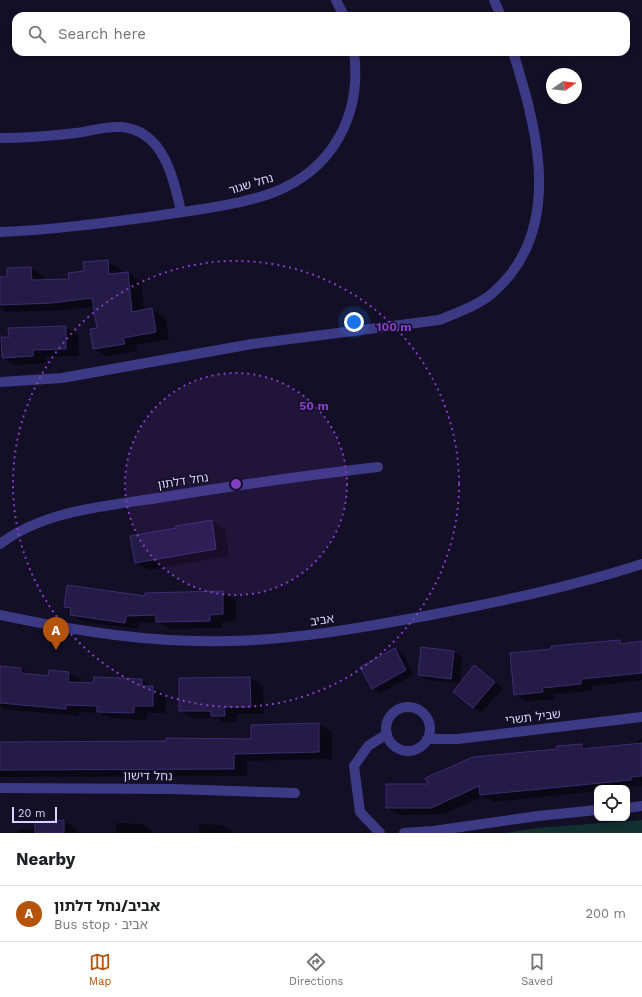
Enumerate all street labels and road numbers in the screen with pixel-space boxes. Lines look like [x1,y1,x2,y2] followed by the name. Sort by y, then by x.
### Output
[227,171,275,197] street label: נחל שגור
[157,470,209,492] street label: נחל דלתון
[309,611,335,629] street label: אביב
[505,707,561,727] street label: שביל תשרי
[123,769,173,783] street label: נחל דישון

